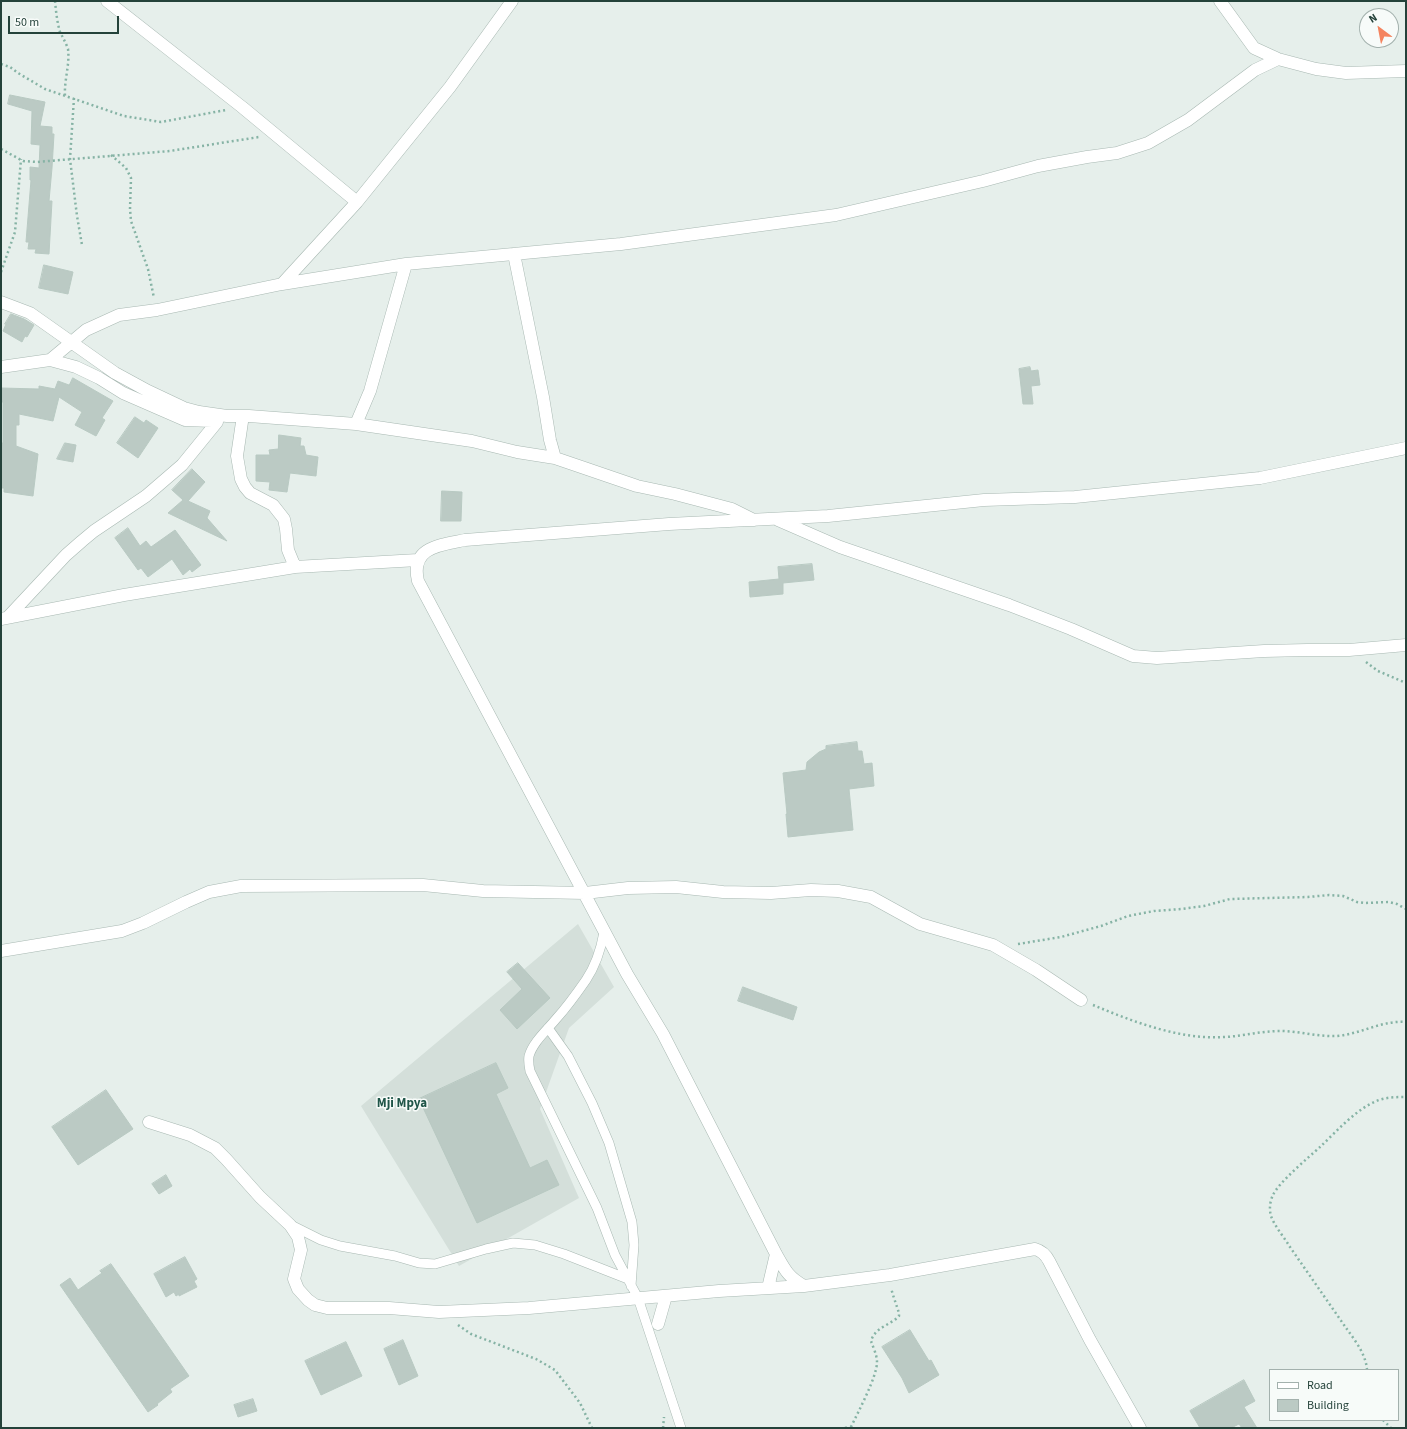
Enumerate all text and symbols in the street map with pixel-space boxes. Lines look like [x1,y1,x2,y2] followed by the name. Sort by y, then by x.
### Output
[10,8,121,34] scale bar
[1359,8,1399,48] north arrow
[1366,10,1380,27] text: N
[15,14,39,31] text: 50 m
[377,1096,427,1112] district label: Mji Mpya
[1269,1369,1399,1421] legend
[1307,1377,1333,1394] text: Road
[1307,1397,1349,1414] text: Building

